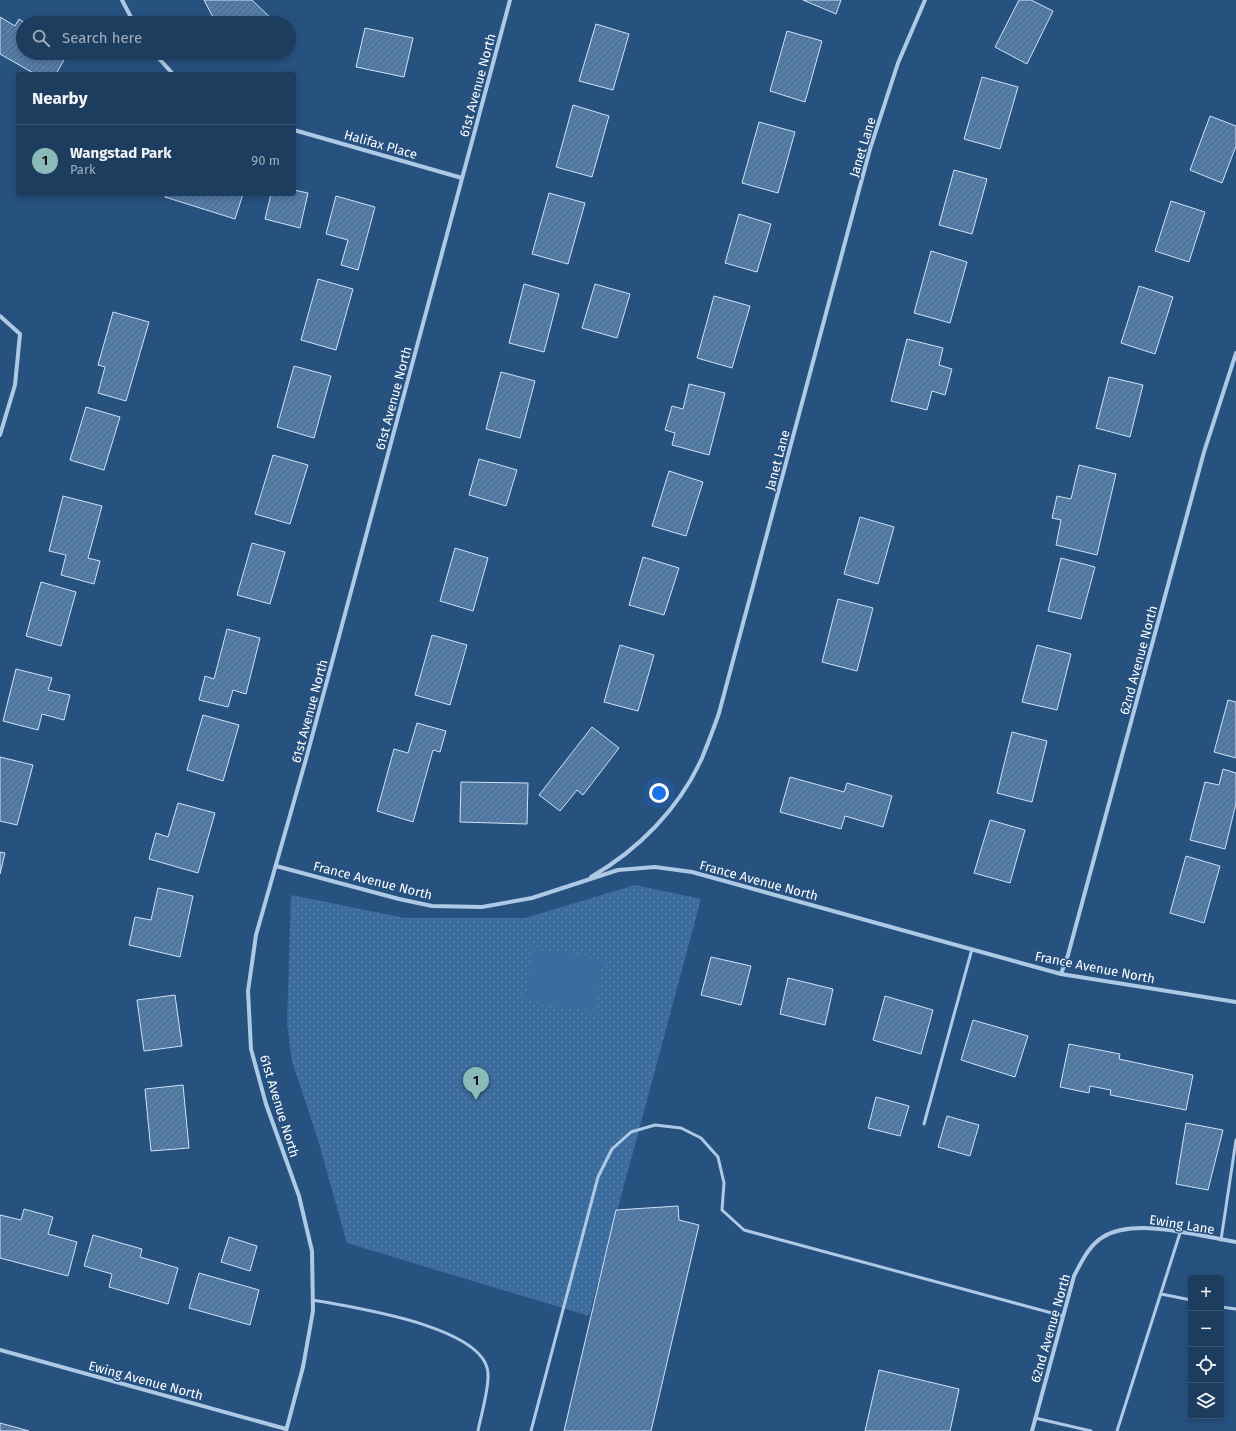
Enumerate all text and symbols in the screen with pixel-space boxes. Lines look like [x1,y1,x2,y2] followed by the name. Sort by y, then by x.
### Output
[16,16,296,60] search box
[30,27,52,49] icon: search
[62,29,142,47] text: Search here
[456,32,499,139] street label: 61st Avenue North
[32,88,87,109] text: Nearby
[846,115,879,179] street label: Janet Lane
[343,127,419,162] street label: Halifax Place
[70,144,172,162] text: Wangstad Park
[42,153,48,168] text: 1
[251,153,280,168] text: 90 m
[70,162,96,177] text: Park
[372,345,415,452] street label: 61st Avenue North
[762,428,793,492] street label: Janet Lane
[1117,604,1160,716] street label: 62nd Avenue North
[288,658,331,765] street label: 61st Avenue North
[649,783,669,803] your location
[698,857,820,904] street label: France Avenue North
[312,858,434,903] street label: France Avenue North
[1034,948,1156,986] street label: France Avenue North
[257,1053,302,1159] street label: 61st Avenue North
[463,1067,489,1100] pin: 1
[1148,1212,1216,1237] street label: Ewing Lane
[1028,1272,1073,1384] street label: 62nd Avenue North
[1188,1275,1224,1419] map controls
[1188,1275,1224,1311] button: +
[1188,1311,1224,1347] button: −
[1188,1347,1224,1383] button: locate
[87,1358,205,1403] street label: Ewing Avenue North
[1188,1383,1224,1419] button: layers

